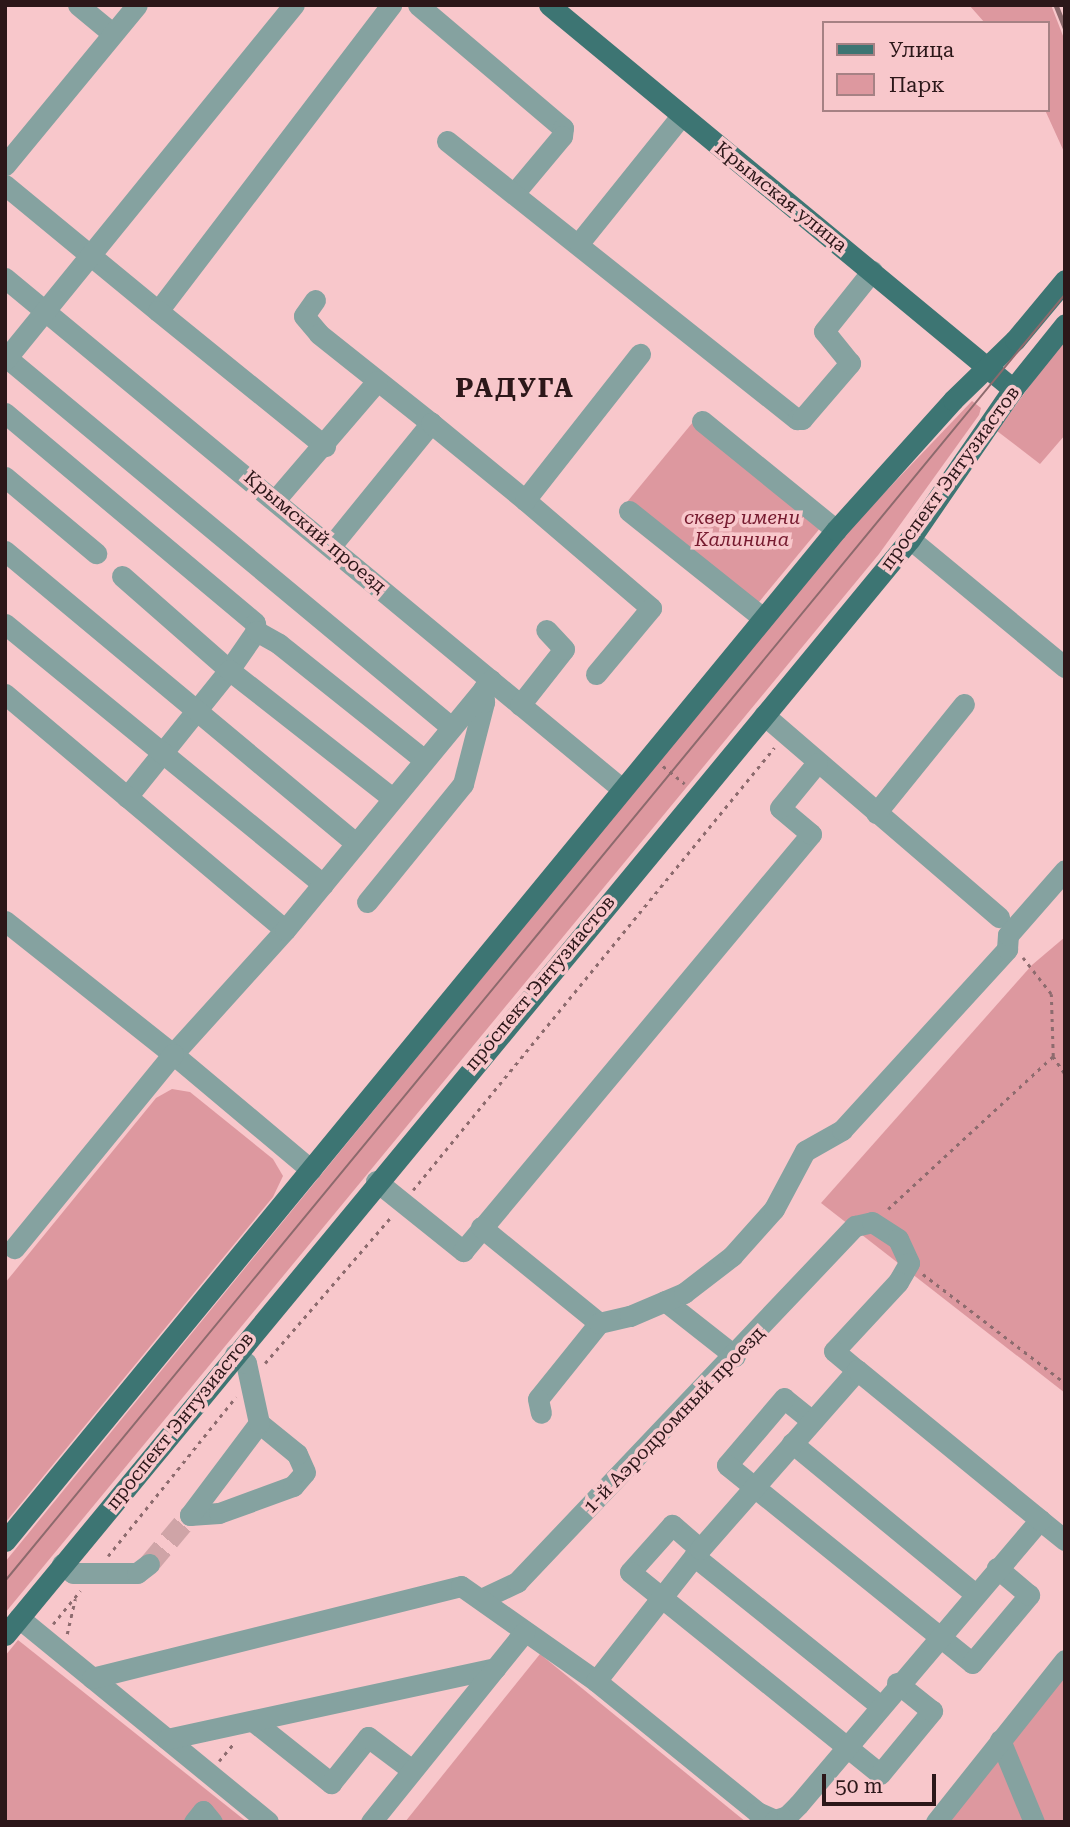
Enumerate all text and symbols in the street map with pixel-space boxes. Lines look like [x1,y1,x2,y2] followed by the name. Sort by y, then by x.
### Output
[822,21,1049,112] legend
[889,38,954,62] text: Улица
[889,73,945,97] text: Парк
[710,137,852,257] street label: Крымская улица
[456,373,574,405] district label: РАДУГА
[876,382,1024,574] street label: проспект Энтузиастов
[239,466,391,598] street label: Крымский проезд
[684,507,800,551] park label: сквер имени Калинина
[460,891,620,1075] street label: проспект Энтузиастов
[579,1322,769,1518] street label: 1-й Аэродромный проезд
[101,1328,259,1514] street label: проспект Энтузиастов
[825,1760,939,1804] scale bar
[835,1774,883,1798] text: 50 m

